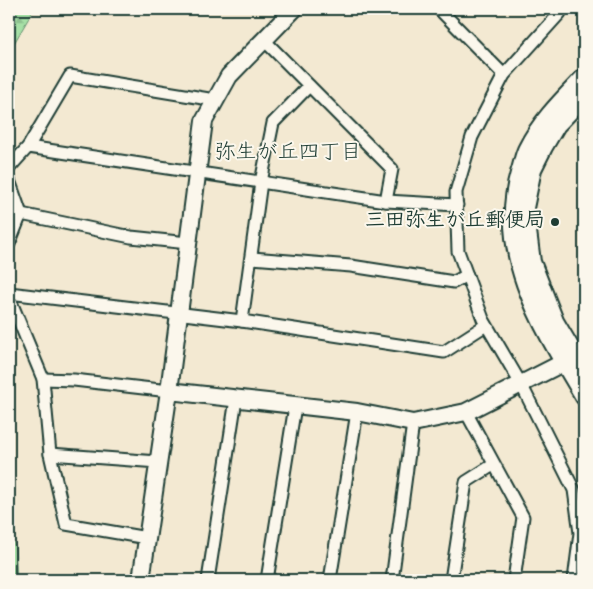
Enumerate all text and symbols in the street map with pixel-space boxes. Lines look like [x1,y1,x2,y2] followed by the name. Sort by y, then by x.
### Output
[215,139,362,169] district label: 弥生が丘四丁目
[365,208,545,236] place label: 三田弥生が丘郵便局
[549,216,561,228] marker: 三田弥生が丘郵便局

